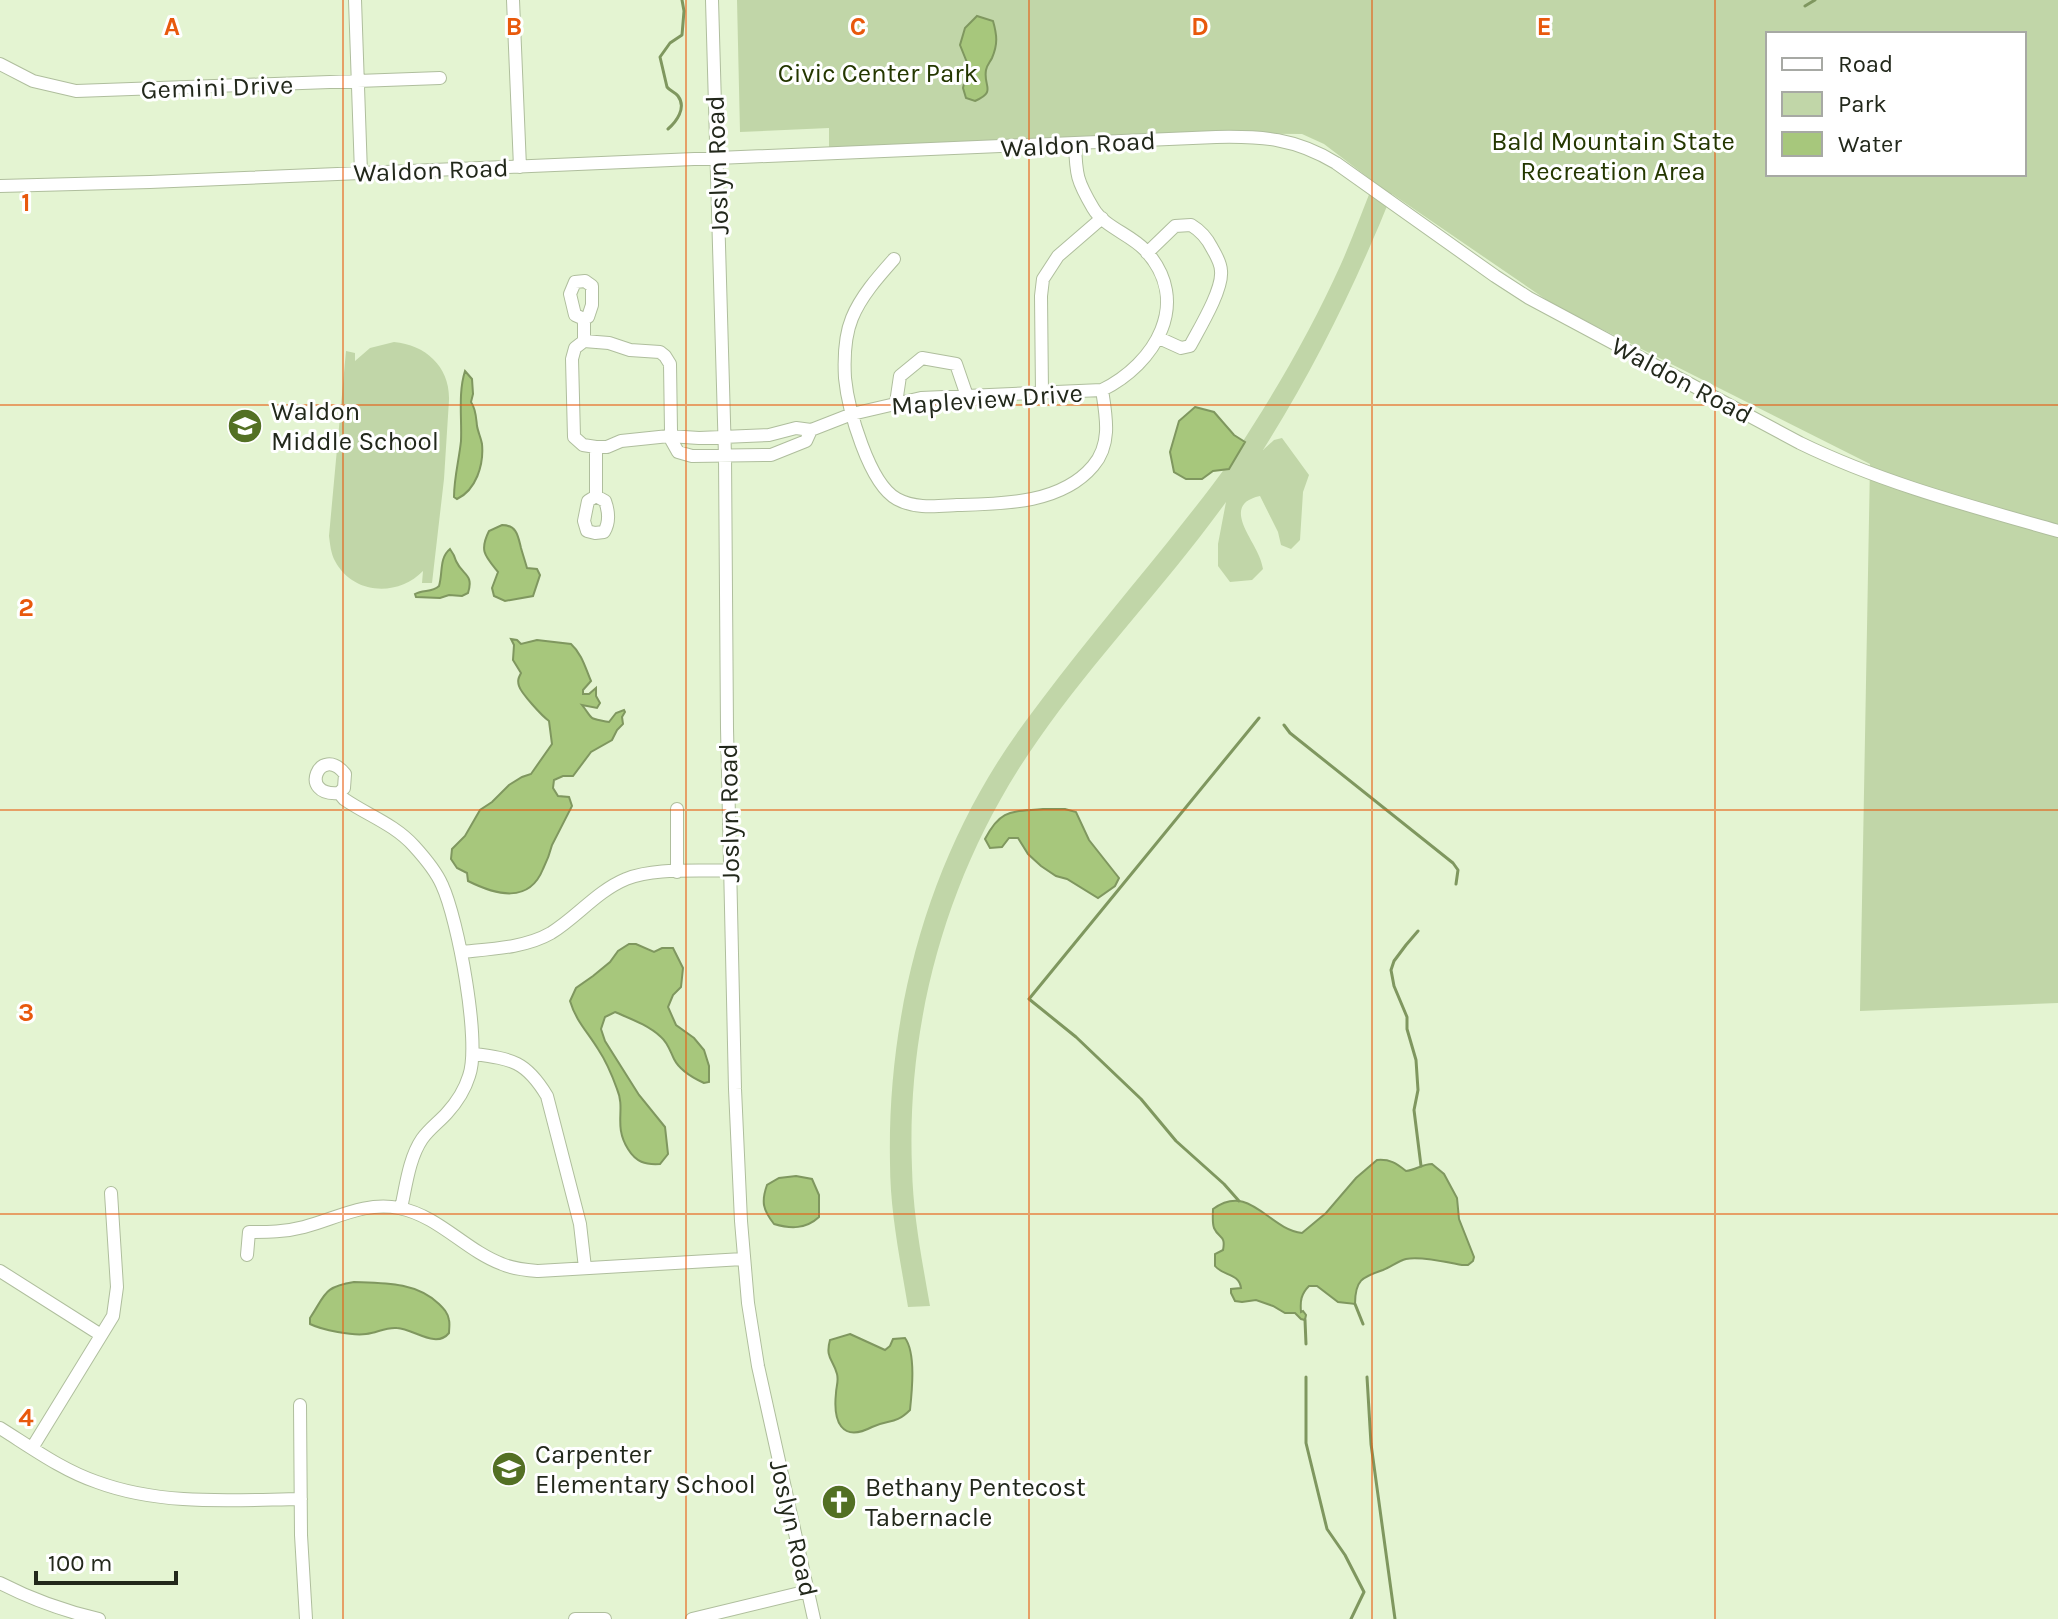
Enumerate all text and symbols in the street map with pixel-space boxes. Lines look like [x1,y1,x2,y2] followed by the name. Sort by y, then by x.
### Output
[164,11,180,42] text: A
[506,11,522,42] text: B
[850,11,866,42] text: C
[1191,11,1209,42] text: D
[1536,11,1552,42] text: E
[1766,32,2026,176] legend
[1838,50,1893,78] text: Road
[778,58,978,89] park label: Civic Center Park
[140,69,294,106] street label: Gemini Drive
[1838,90,1887,118] text: Park
[700,95,735,235] street label: Joslyn Road
[1000,125,1156,164] street label: Waldon Road
[1491,126,1735,187] park label: Bald Mountain State Recreation Area
[1838,130,1902,158] text: Water
[353,152,509,189] street label: Waldon Road
[21,187,31,218] text: 1
[1606,330,1758,431] street label: Waldon Road
[890,377,1084,422] street label: Mapleview Drive
[271,396,439,457] place label: Waldon Middle School
[226,407,264,445] school or university icon: Waldon Middle School
[18,592,34,623] text: 2
[713,743,746,883] street label: Joslyn Road
[18,997,34,1028] text: 3
[18,1402,34,1433] text: 4
[535,1439,756,1500] place label: Carpenter Elementary School
[490,1450,528,1488] school or university icon: Carpenter Elementary School
[763,1457,824,1600] street label: Joslyn Road
[865,1472,1086,1533] place label: Bethany Pentecost Tabernacle
[820,1483,858,1521] church icon: Bethany Pentecost Tabernacle
[36,1535,176,1585] scale bar
[48,1549,113,1577] text: 100 m

